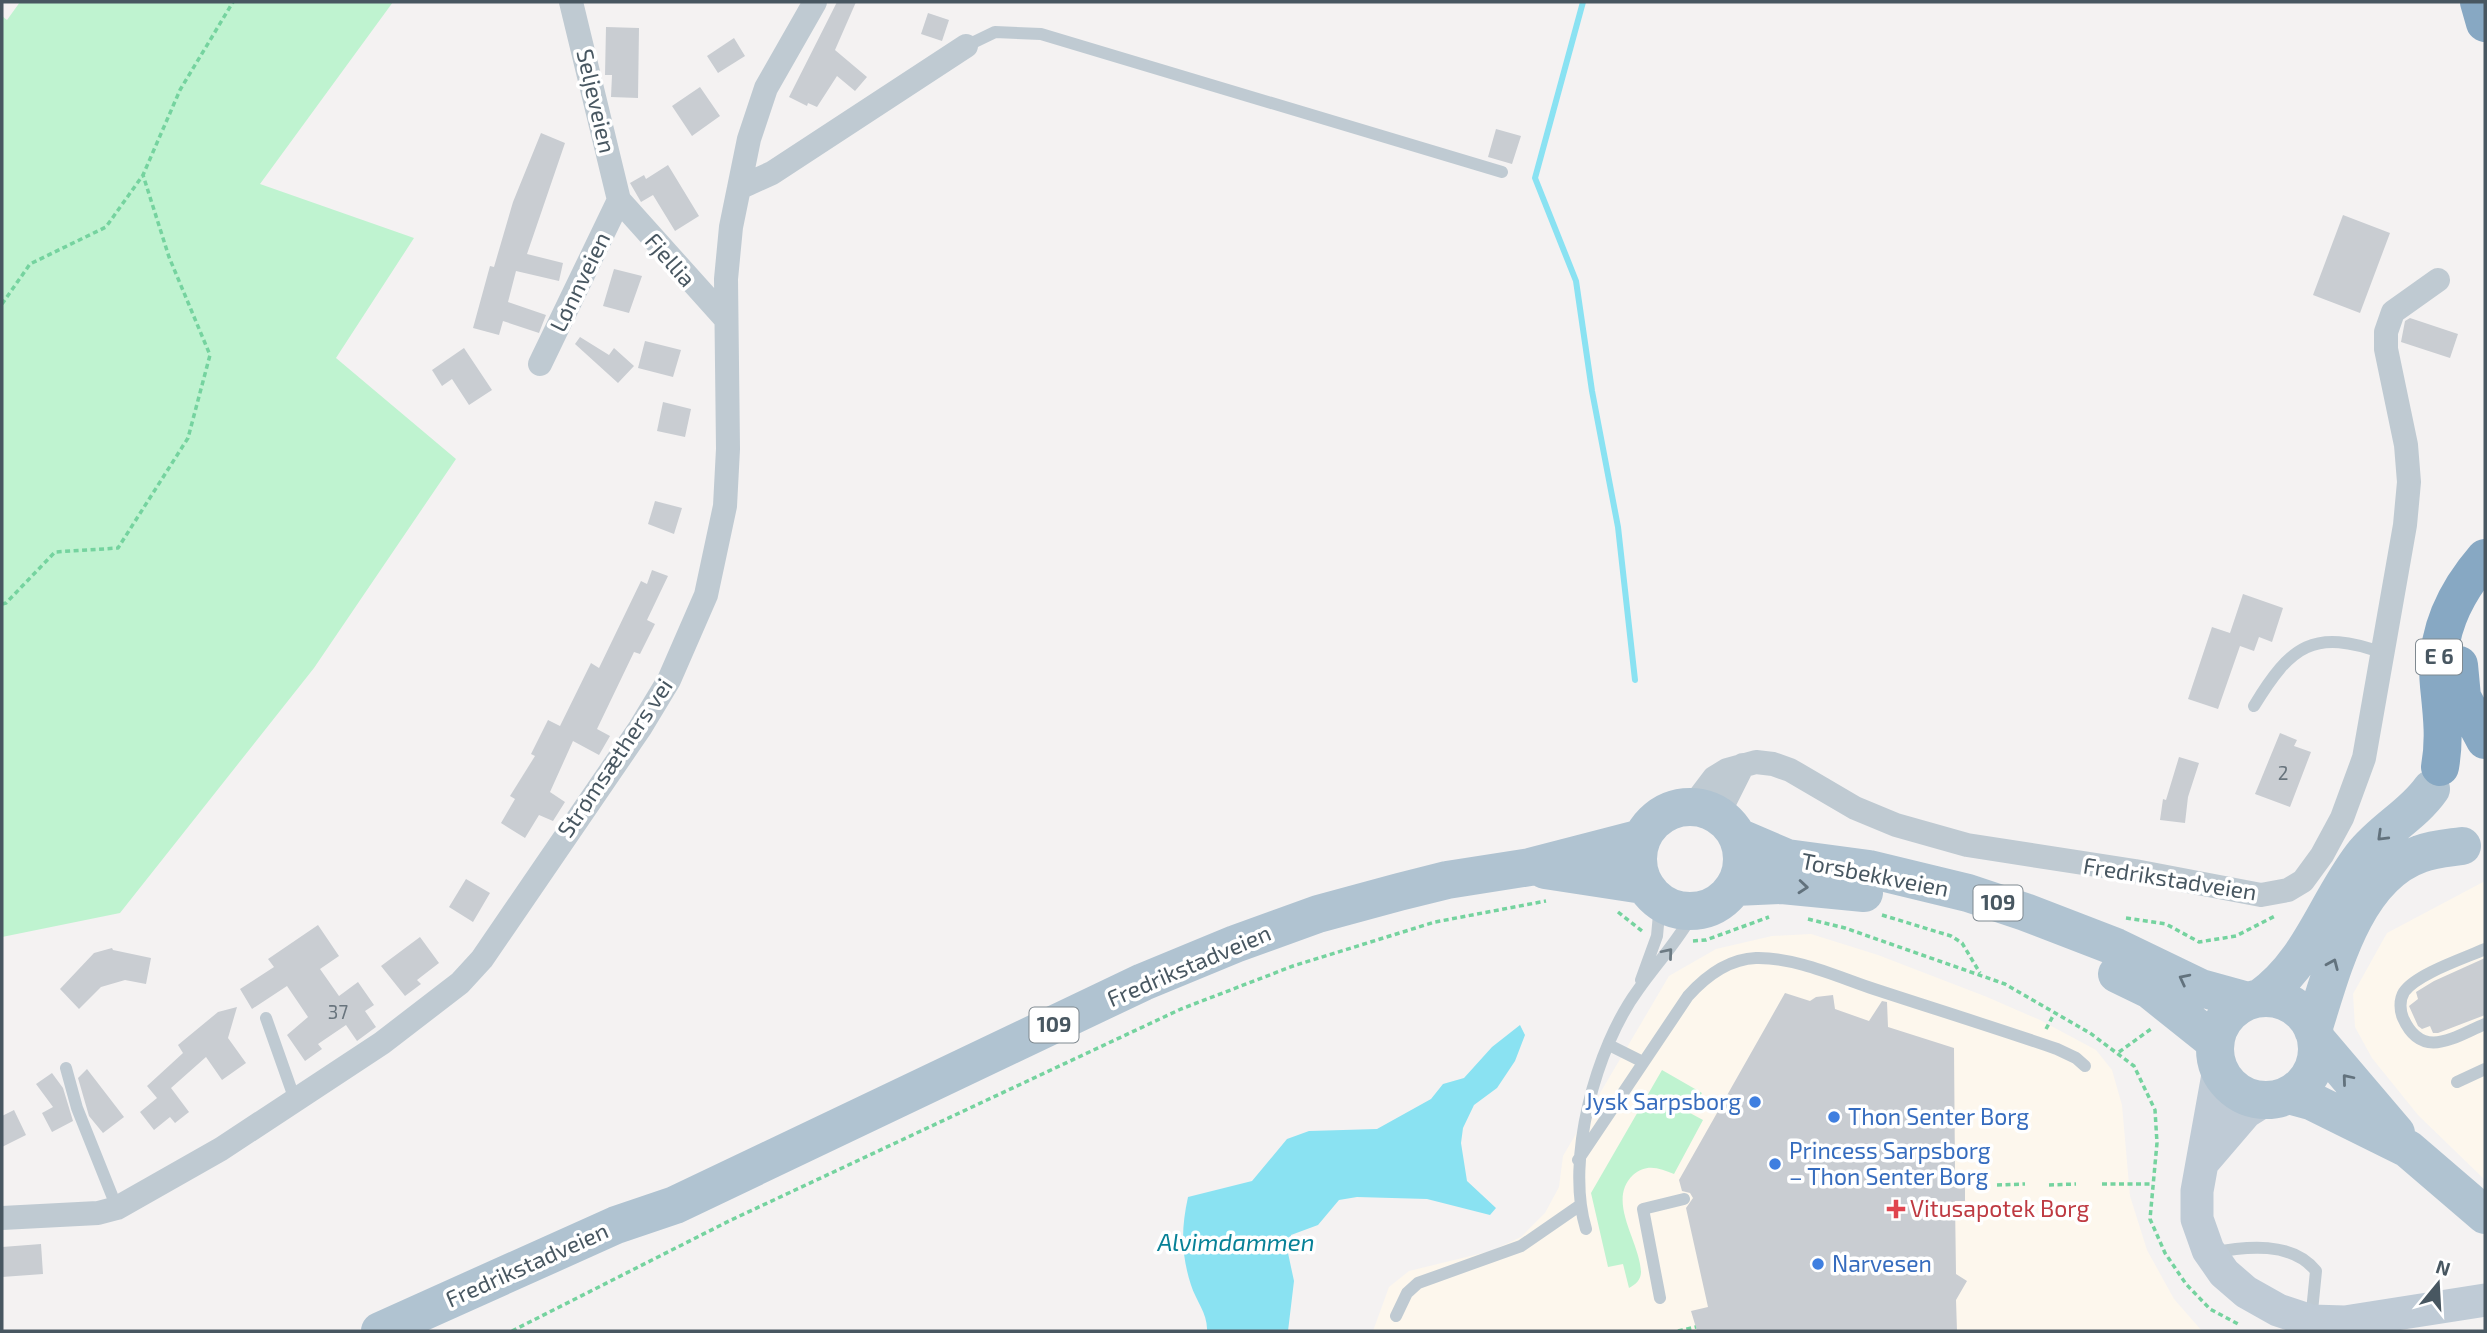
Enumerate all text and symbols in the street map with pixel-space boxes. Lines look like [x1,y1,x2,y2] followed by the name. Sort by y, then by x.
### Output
[571,46,623,156] street label: Seljeveien
[543,227,615,336] street label: Lønnveien
[640,227,702,292] street label: Fjellia
[2416,640,2462,674] road number: E 6
[551,673,678,842] street label: Strømsæthers vei
[2278,761,2288,784] house number: 2
[2377,827,2390,840] one-way arrow
[1799,846,1951,902] street label: Torsbekkveien
[2081,850,2259,906] street label: Fredrikstadveien
[1798,879,1809,894] one-way arrow
[1974,886,2022,920] road number: 109
[1103,918,1275,1012] street label: Fredrikstadveien
[1660,948,1673,961] one-way arrow
[2324,959,2338,971] one-way arrow
[2179,974,2191,988] one-way arrow
[328,1000,348,1023] house number: 37
[1030,1007,1078,1042] road number: 109
[2343,1074,2355,1087] one-way arrow
[1585,1087,1741,1115] place label: Jysk Sarpsborg
[1747,1094,1763,1110] marker: Jysk Sarpsborg
[1848,1102,2029,1130] place label: Thon Senter Borg
[1826,1109,1842,1125] marker: Thon Senter Borg
[1789,1136,1991,1190] place label: Princess Sarpsborg – Thon Senter Borg
[1767,1156,1783,1172] marker: Princess Sarpsborg – Thon Senter Borg
[1910,1194,2089,1222] place label: Vitusapotek Borg
[1888,1201,1904,1217] marker: Vitusapotek Borg
[441,1216,612,1313] street label: Fredrikstadveien
[1156,1227,1315,1256] water label: Alvimdammen
[1832,1249,1932,1277] place label: Narvesen
[2403,1249,2473,1319] north arrow
[2433,1254,2453,1280] text: N
[1810,1256,1826,1272] marker: Narvesen

